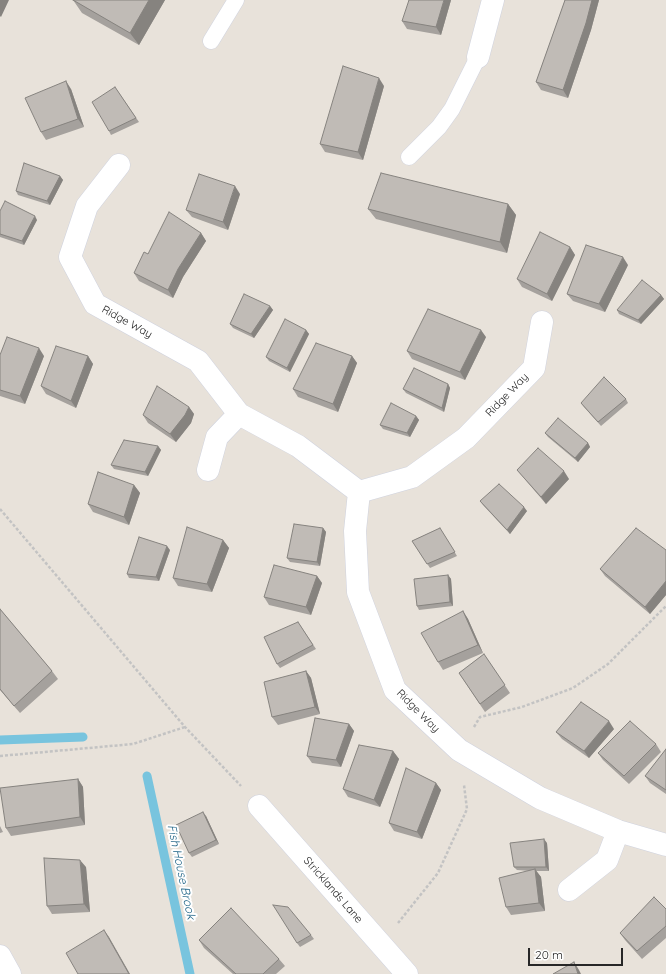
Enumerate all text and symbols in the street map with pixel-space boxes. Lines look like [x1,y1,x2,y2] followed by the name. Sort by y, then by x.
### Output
[99,303,155,341] street label: Ridge Way
[483,370,531,420] street label: Ridge Way
[394,687,442,735] street label: Ridge Way
[164,823,198,921] water label: Fish House Brook
[301,854,365,926] street label: Stricklands Lane
[530,940,625,966] scale bar
[535,947,563,962] text: 20 m

